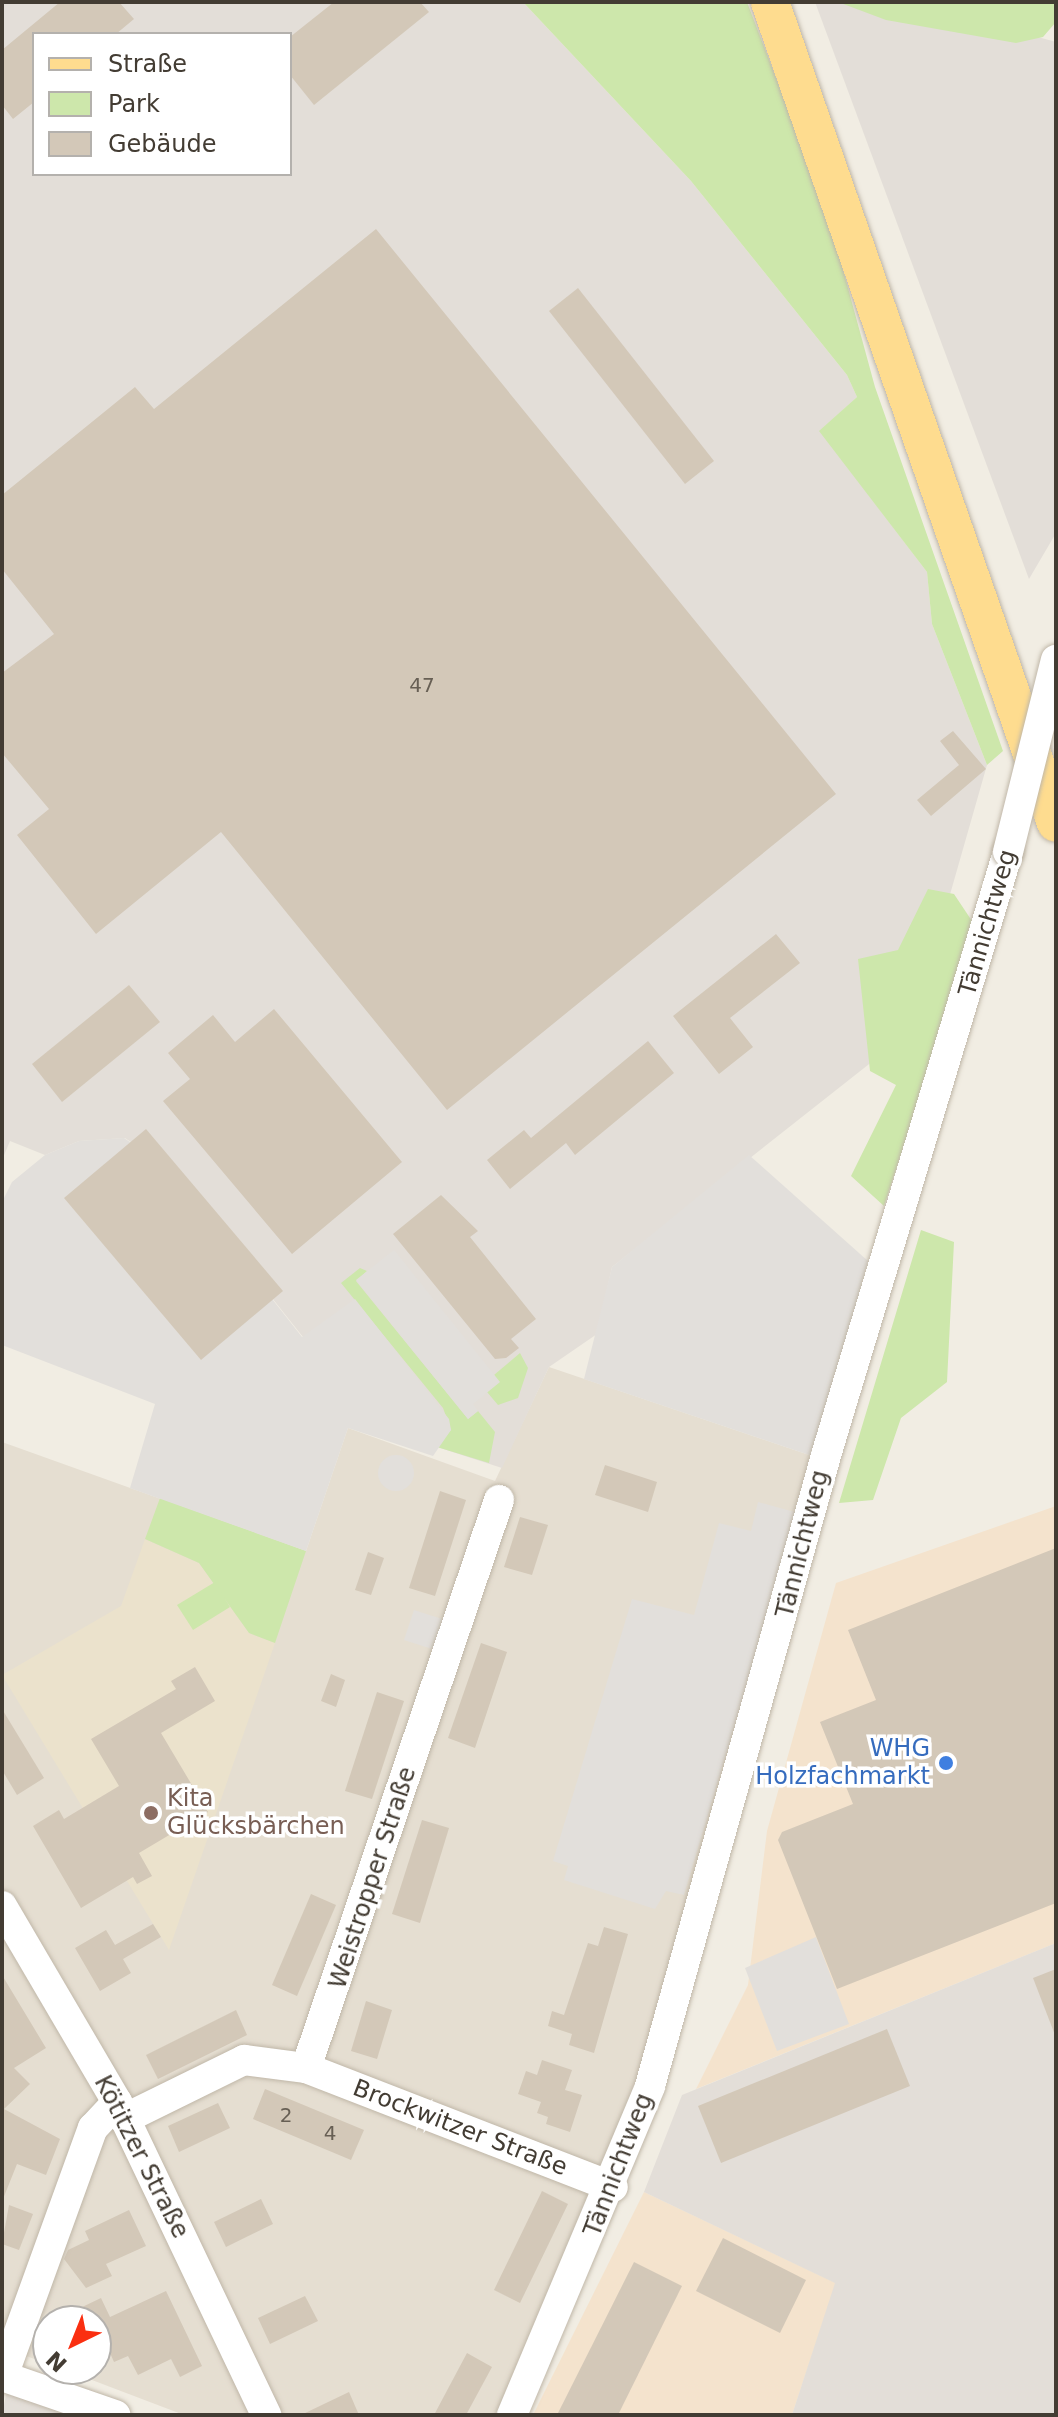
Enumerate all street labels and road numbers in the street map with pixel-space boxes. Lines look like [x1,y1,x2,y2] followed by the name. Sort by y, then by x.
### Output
[953,846,1023,1000] street label: Tännichtweg
[771,1467,835,1621] street label: Tännichtweg
[324,1763,422,1993] street label: Weistropper Straße
[88,2071,194,2243] street label: Kötitzer Straße
[349,2074,571,2182] street label: Brockwitzer Straße
[578,2089,660,2241] street label: Tännichtweg

